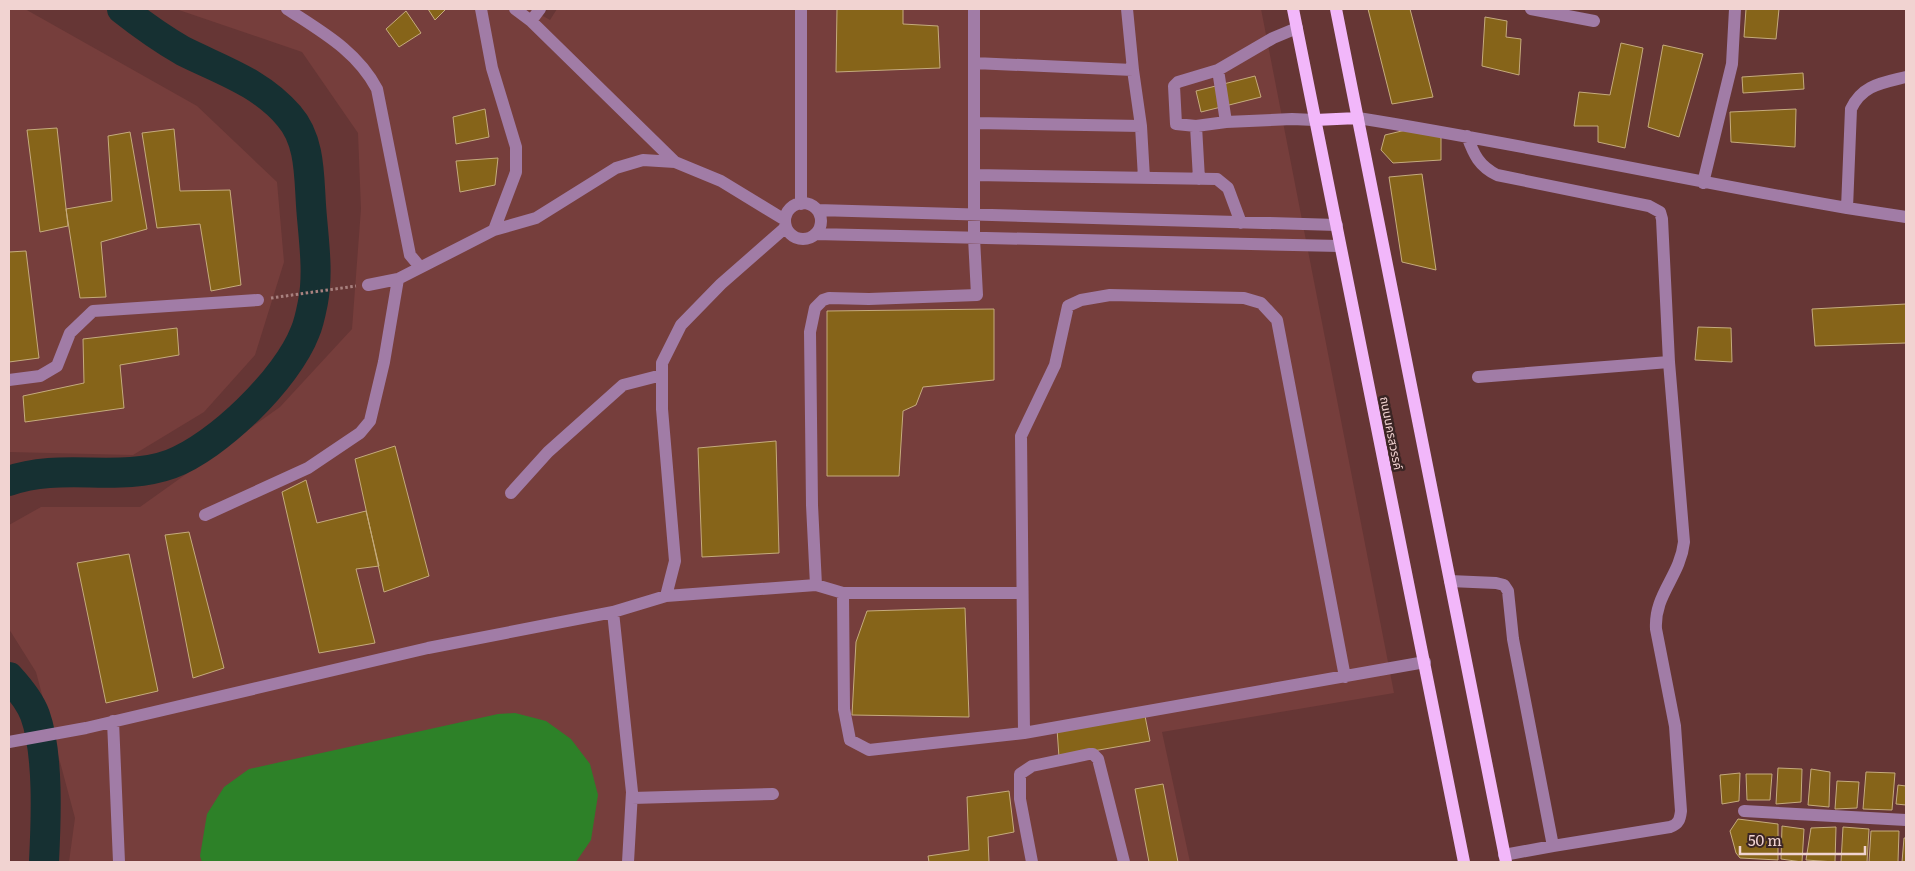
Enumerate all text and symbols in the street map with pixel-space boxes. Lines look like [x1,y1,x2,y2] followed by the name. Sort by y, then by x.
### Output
[1376,395,1408,471] street label: ถนนนครสวรรค์
[1740,824,1865,856] scale bar
[1748,828,1782,851] text: 50 m

